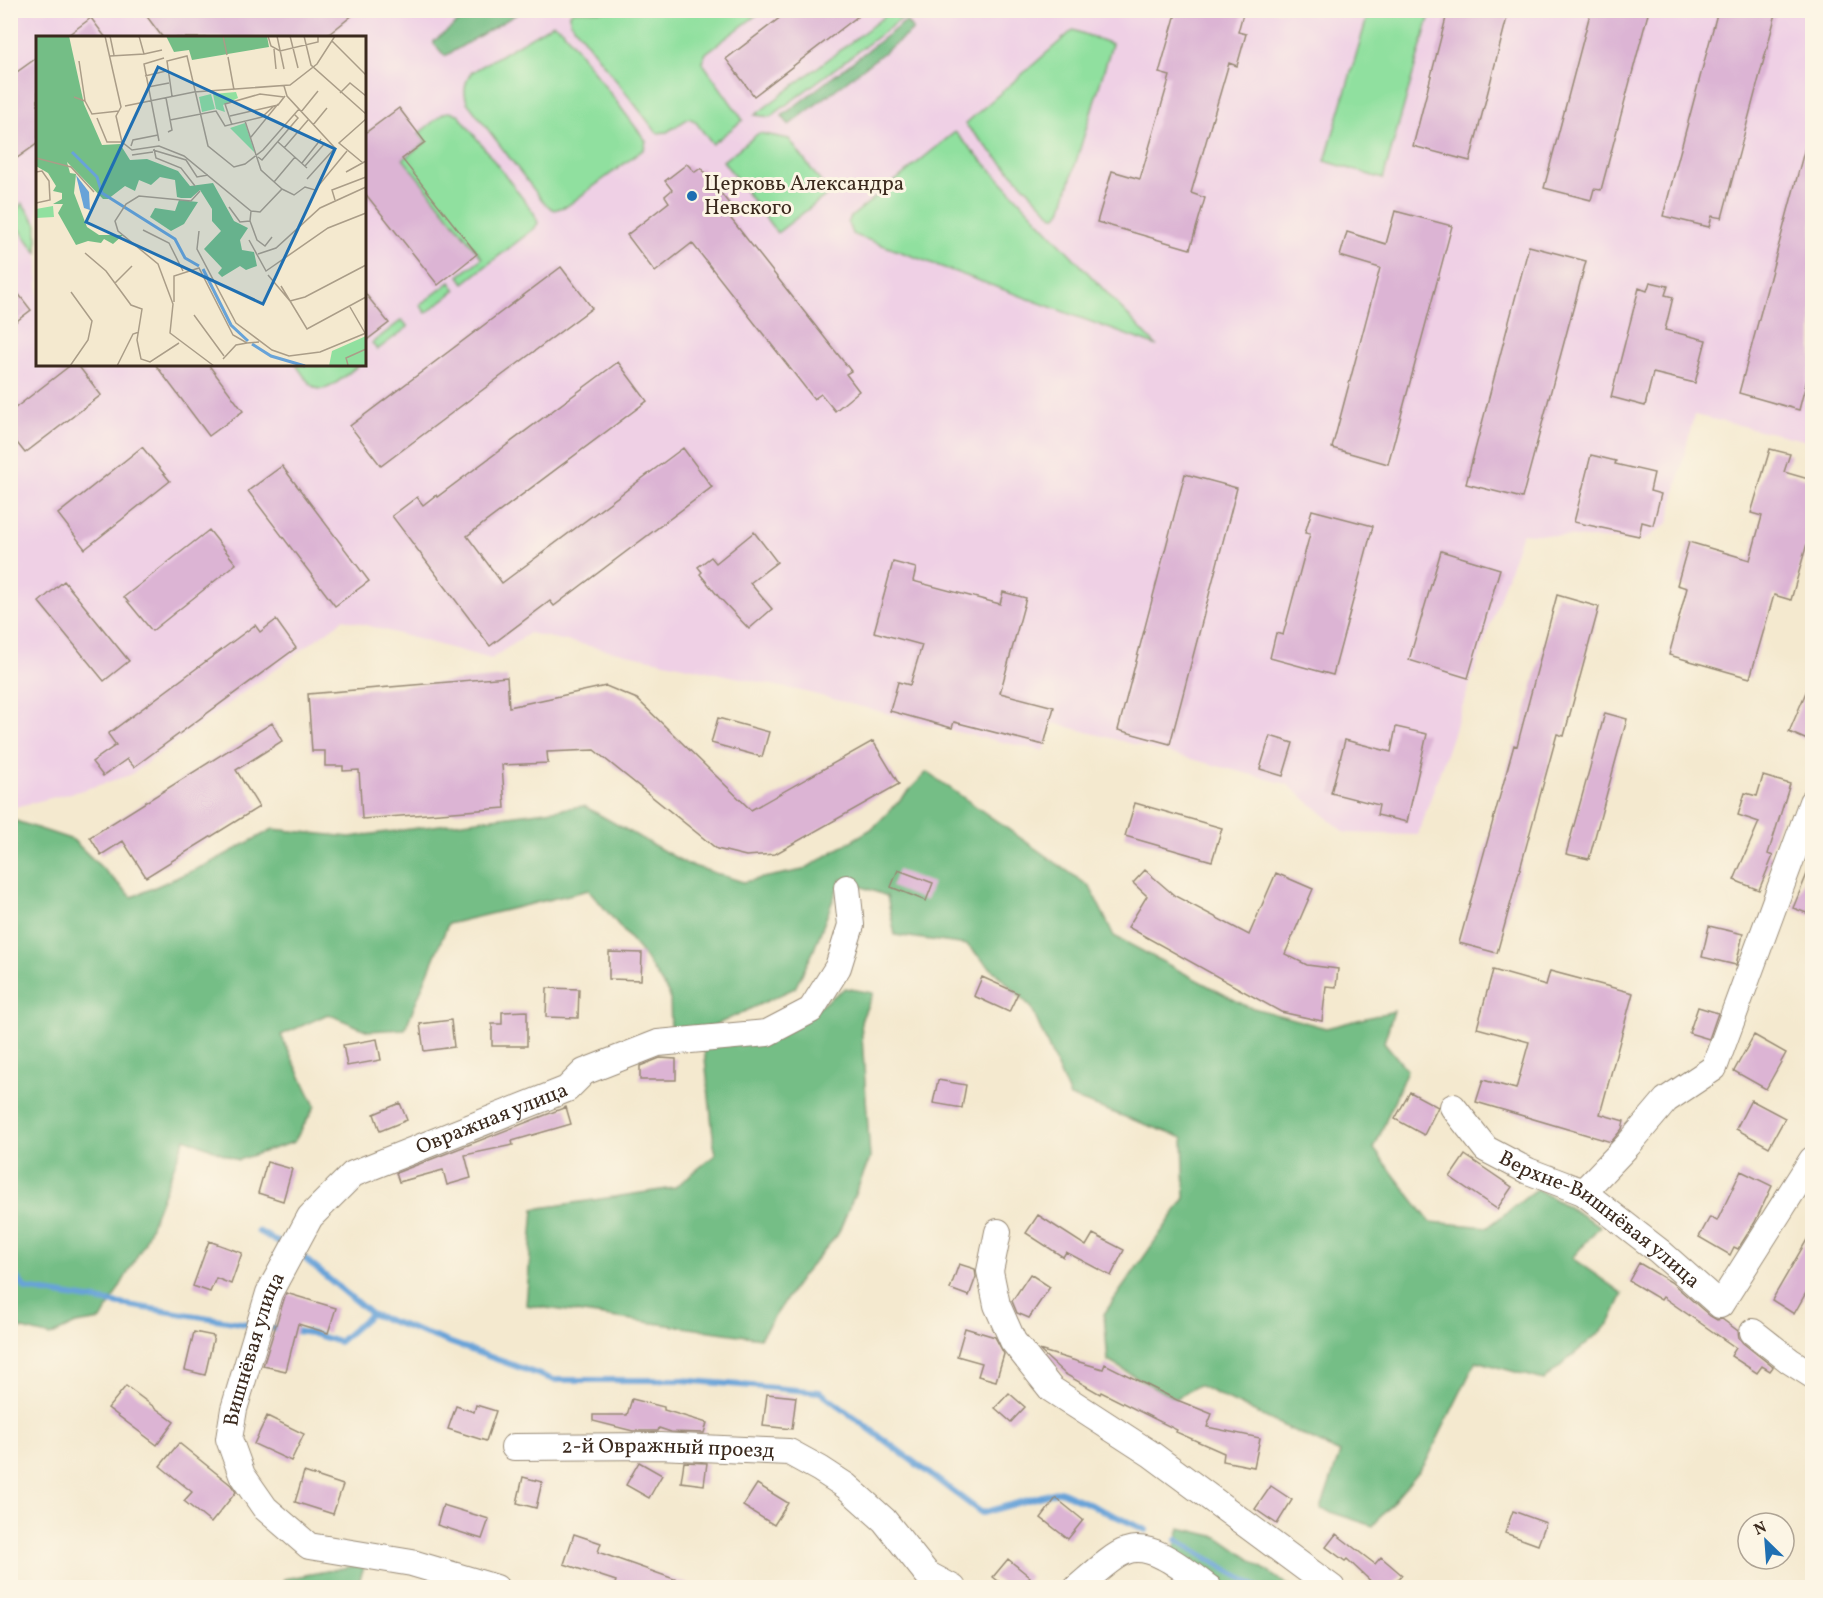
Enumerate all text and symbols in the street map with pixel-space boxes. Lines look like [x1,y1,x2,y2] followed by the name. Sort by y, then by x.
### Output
[36,36,366,366] inset map
[704,170,904,223] place label: Церковь Александра Невского
[685,189,699,203] marker: Церковь Александра Невского
[412,1076,572,1162] street label: Овражная улица
[1494,1144,1706,1295] street label: Верхне-Вишнёвая улица
[217,1267,292,1428] street label: Вишнёвая улица
[561,1431,775,1466] street label: 2-й Овражный проезд
[1736,1511,1796,1571] north arrow
[1751,1517,1771,1542] text: N

